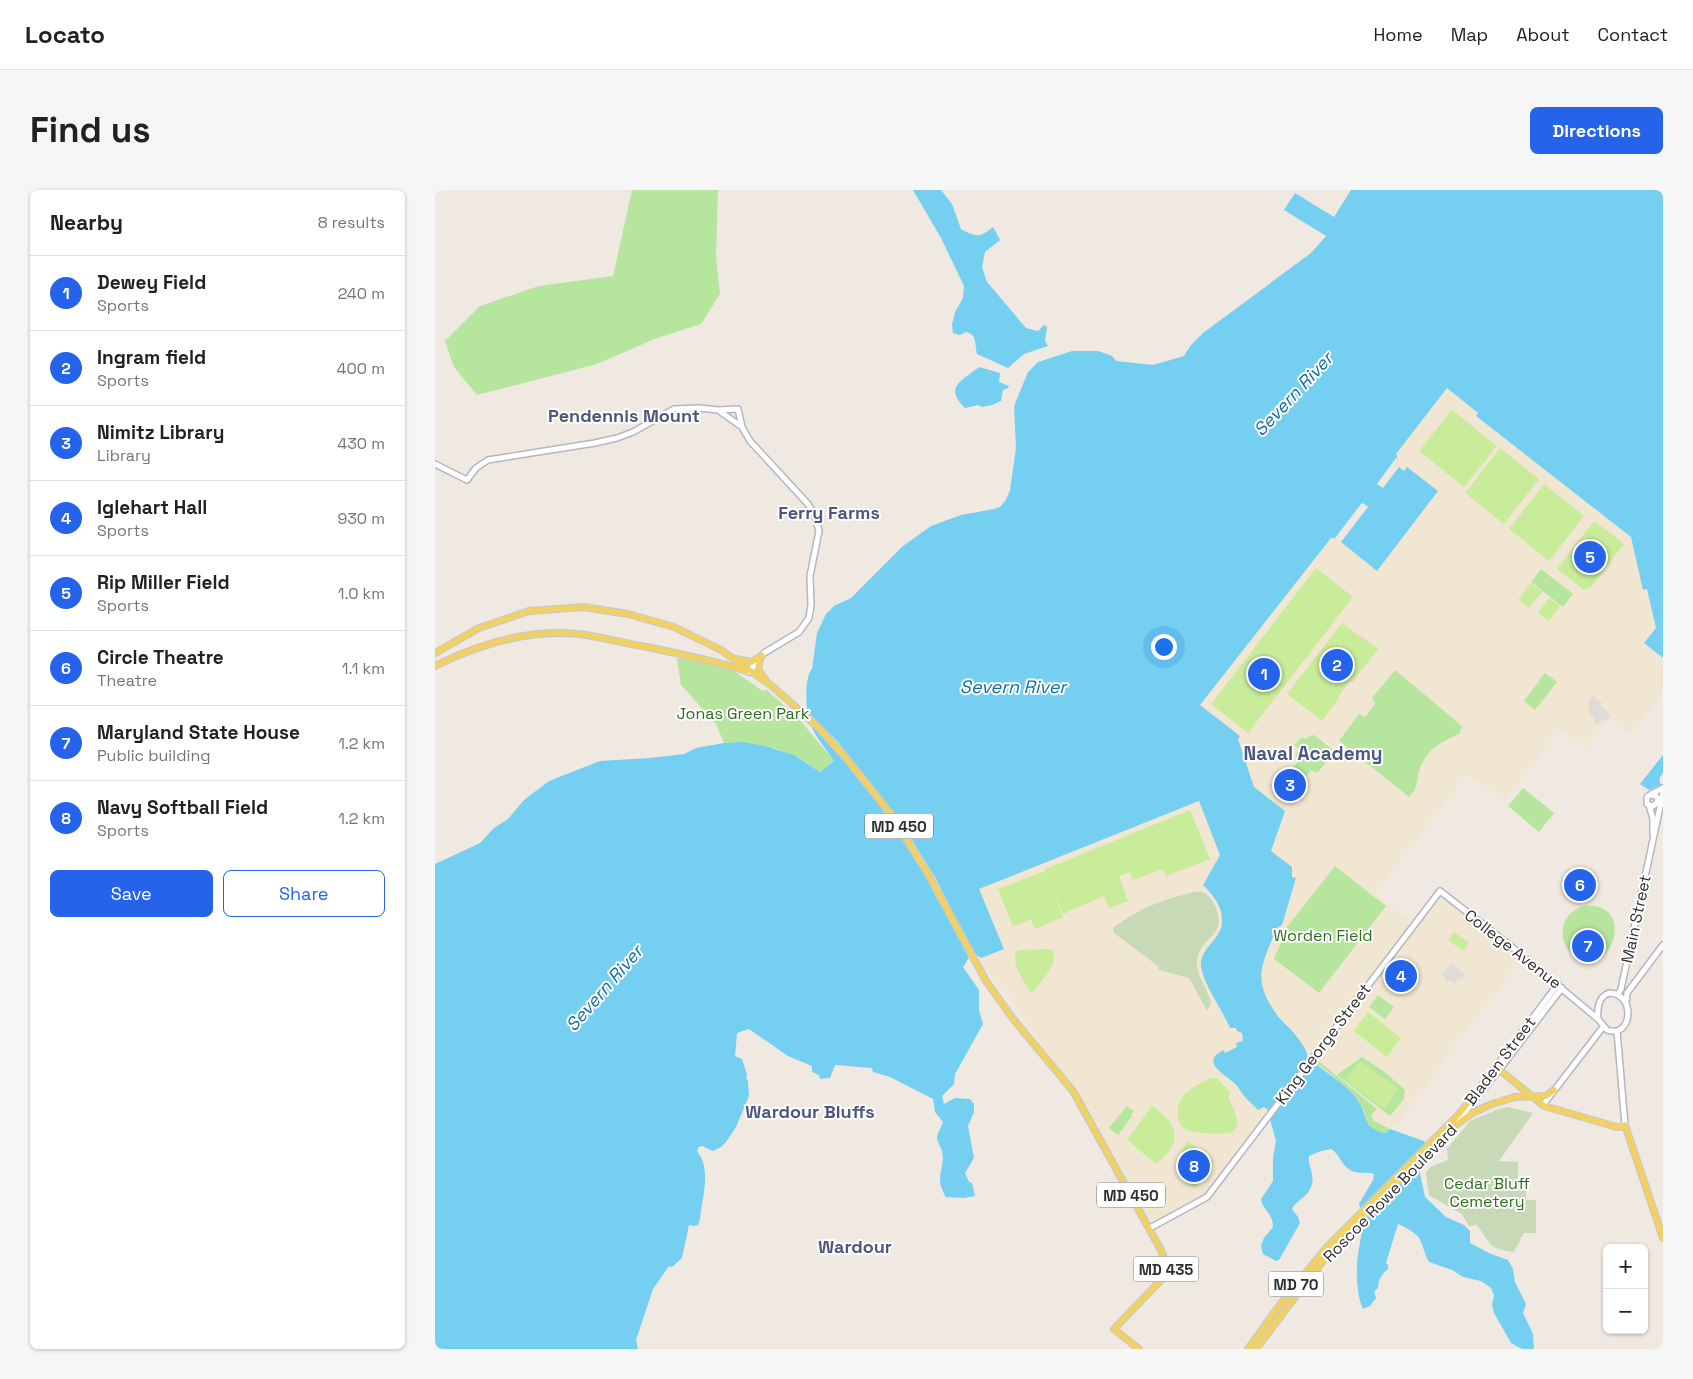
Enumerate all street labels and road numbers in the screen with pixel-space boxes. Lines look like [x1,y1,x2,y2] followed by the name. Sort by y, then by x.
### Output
[865,814,933,838] road number: MD 450
[1616,873,1656,965] street label: Main Street
[1460,905,1566,993] street label: College Avenue
[1271,979,1375,1109] street label: King George Street
[1460,1012,1540,1110] street label: Bladen Street
[1318,1119,1462,1267] street label: Roscoe Rowe Boulevard
[1097,1182,1165,1208] road number: MD 450
[1133,1256,1199,1282] road number: MD 435
[1269,1272,1323,1296] road number: MD 70

